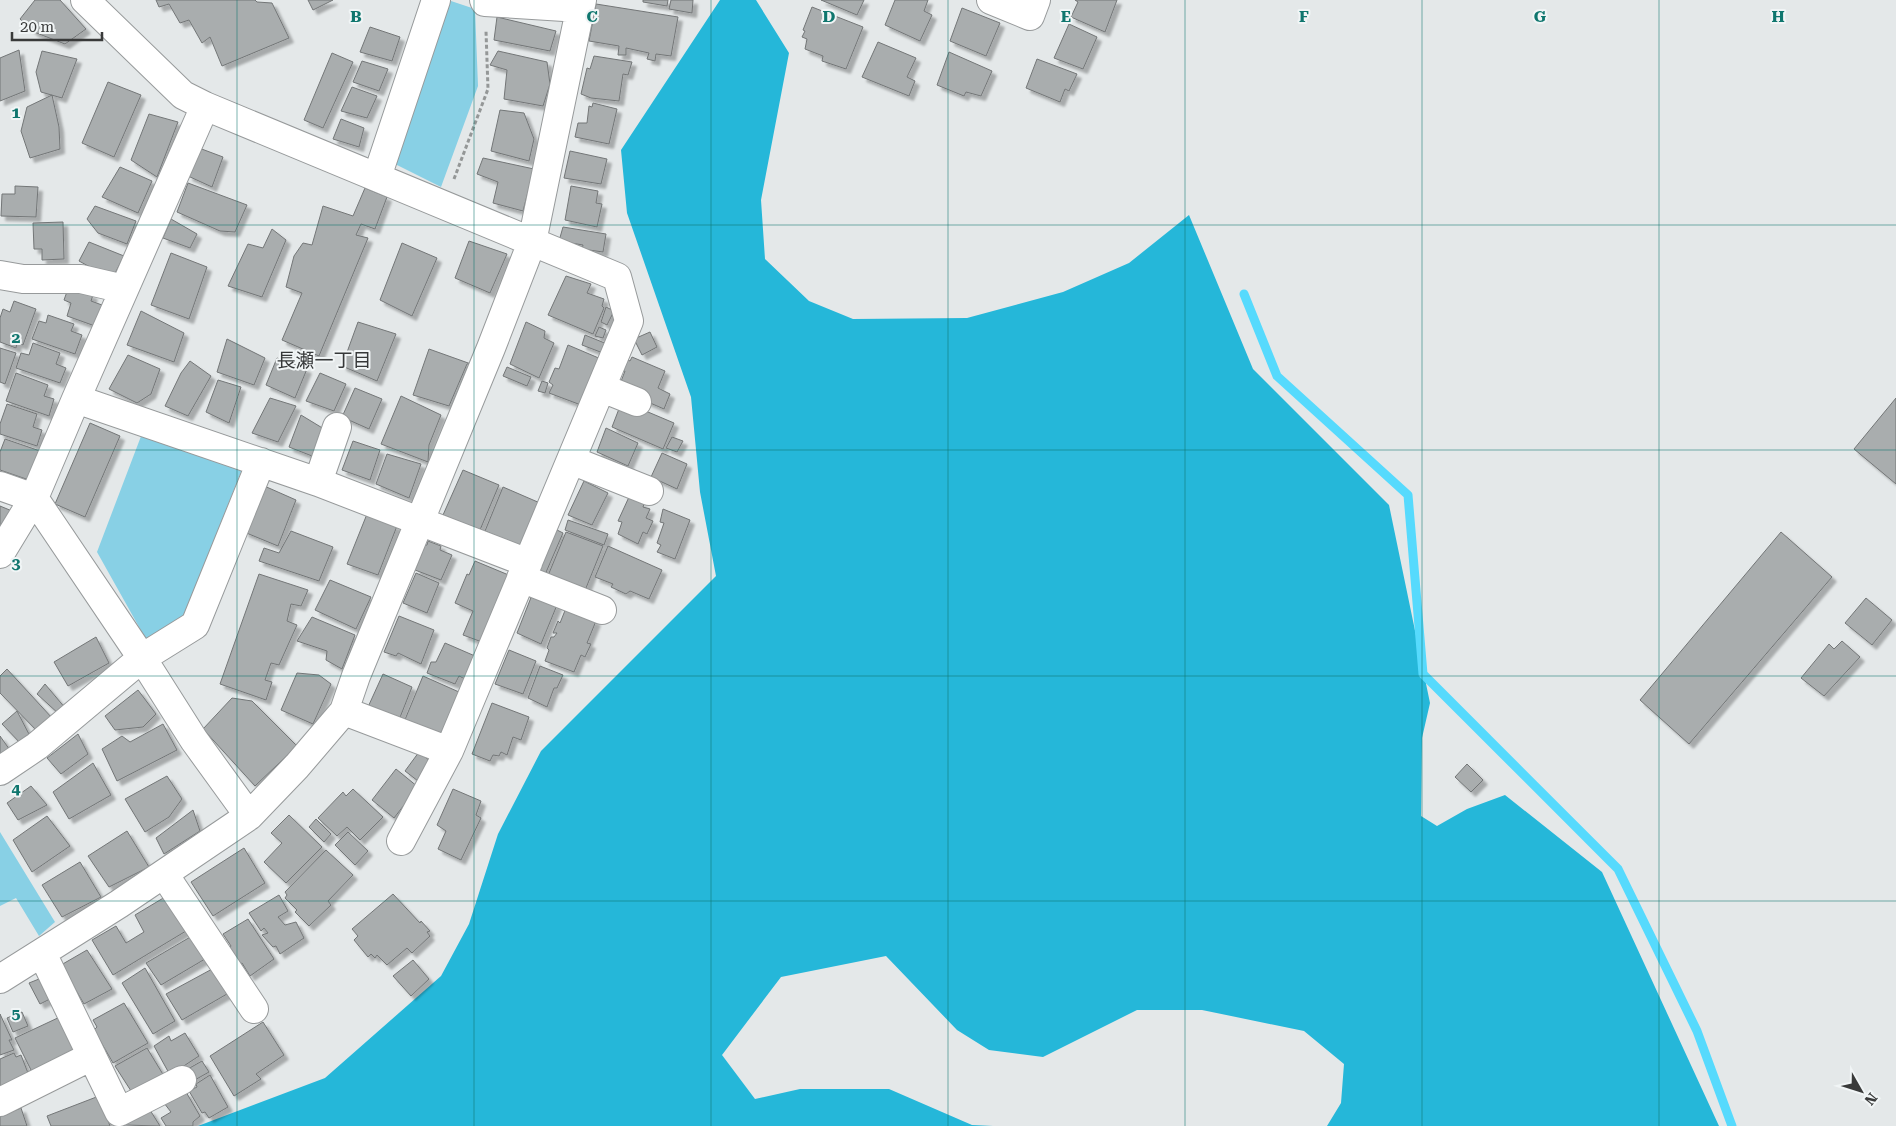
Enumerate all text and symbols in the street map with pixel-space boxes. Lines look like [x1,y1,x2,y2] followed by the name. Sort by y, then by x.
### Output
[350,7,362,26] text: B
[586,7,598,26] text: C
[823,7,836,26] text: D
[1061,7,1071,26] text: E
[1299,7,1309,26] text: F
[1534,7,1547,26] text: G
[1771,7,1785,26] text: H
[12,10,102,42] scale bar
[20,18,55,36] text: 20 m
[12,103,21,122] text: 1
[12,328,21,347] text: 2
[276,349,372,372] district label: 長瀬一丁目
[12,554,21,573] text: 3
[12,779,21,798] text: 4
[12,1004,21,1023] text: 5
[1836,1066,1886,1116] north arrow
[1861,1090,1881,1109] text: N

